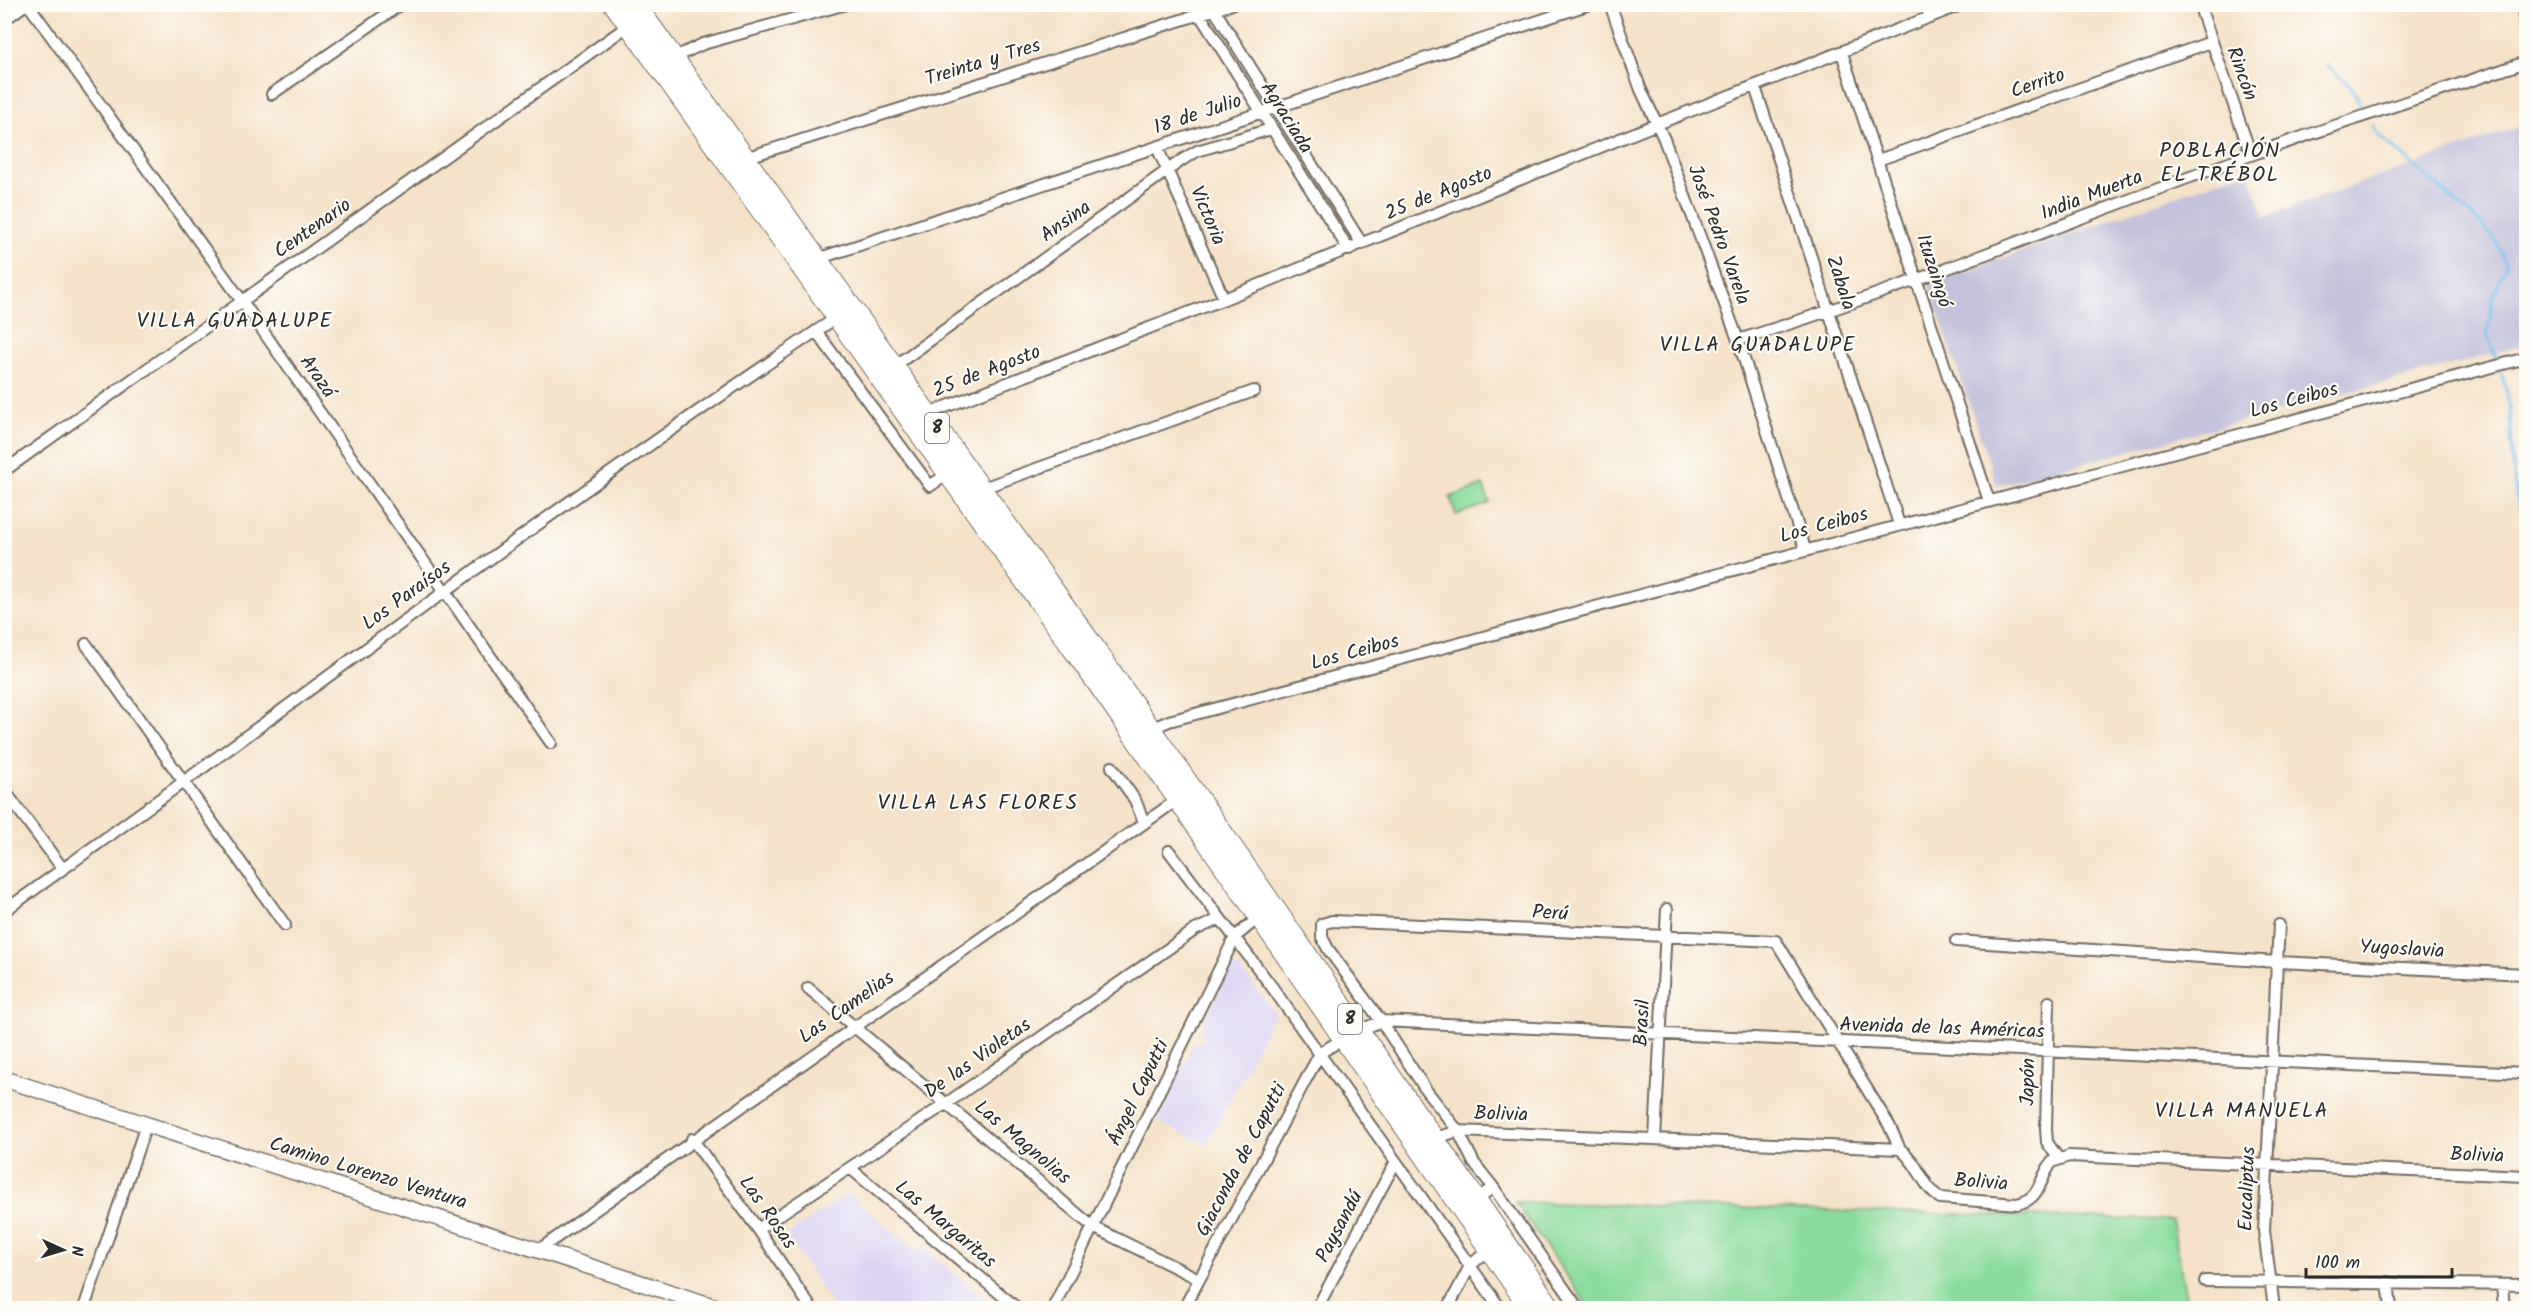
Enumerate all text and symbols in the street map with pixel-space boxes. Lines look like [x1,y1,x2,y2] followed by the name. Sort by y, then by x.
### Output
[921,30,1045,96] street label: Treinta y Tres
[2216,42,2266,106] street label: Rincón
[2006,60,2070,108] street label: Cerrito
[1251,76,1321,160] street label: Agraciada
[1150,86,1246,144] street label: 18 de Julio
[2159,135,2281,192] district label: POBLACIÓN EL TRÉBOL
[1380,158,1498,230] street label: 25 de Agosto
[1678,160,1758,310] street label: José Pedro Varela
[2036,162,2148,230] street label: India Muerta
[1180,181,1234,251] street label: Victoria
[267,190,359,268] street label: Centenario
[1034,193,1098,251] street label: Ansina
[1906,230,1960,313] street label: Ituzaingó
[1816,251,1864,315] street label: Zabala
[137,305,333,338] district label: VILLA GUADALUPE
[1660,329,1856,362] district label: VILLA GUADALUPE
[928,337,1046,407] street label: 25 de Agosto
[291,349,344,406] street label: Arazá
[2246,374,2342,428] street label: Los Ceibos
[925,413,949,443] road number: 8
[1776,499,1872,553] street label: Los Ceibos
[356,552,459,639] street label: Los Paraísos
[1307,626,1403,680] street label: Los Ceibos
[878,787,1078,820] district label: VILLA LAS FLORES
[1531,897,1569,931] street label: Perú
[2359,932,2445,968] street label: Yugoslavia
[792,963,902,1053] street label: Las Camelias
[1626,999,1660,1047] street label: Brasil
[1338,1004,1362,1034] road number: 8
[1839,1009,2046,1049] street label: Avenida de las Américas
[918,1010,1039,1108] street label: De las Violetas
[1099,1033,1179,1152] street label: Ángel Caputti
[2013,1058,2045,1106] street label: Japón
[1188,1076,1297,1243] street label: Giaconda de Caputti
[966,1093,1078,1194] street label: Las Magnolias
[2155,1095,2329,1128] district label: VILLA MANUELA
[1473,1098,1529,1132] street label: Bolivia
[265,1129,471,1219] street label: Camino Lorenzo Ventura
[2449,1139,2505,1173] street label: Bolivia
[2231,1146,2265,1232] street label: Eucaliptus
[1953,1165,2009,1201] street label: Bolivia
[730,1169,804,1257] street label: Las Rosas
[887,1173,1003,1278] street label: Las Margaritas
[1308,1185,1373,1269] street label: Paysandú
[33,1220,93,1280] north arrow
[2306,1241,2452,1279] scale bar
[64,1245,89,1257] text: N
[2315,1249,2360,1278] text: 100 m

